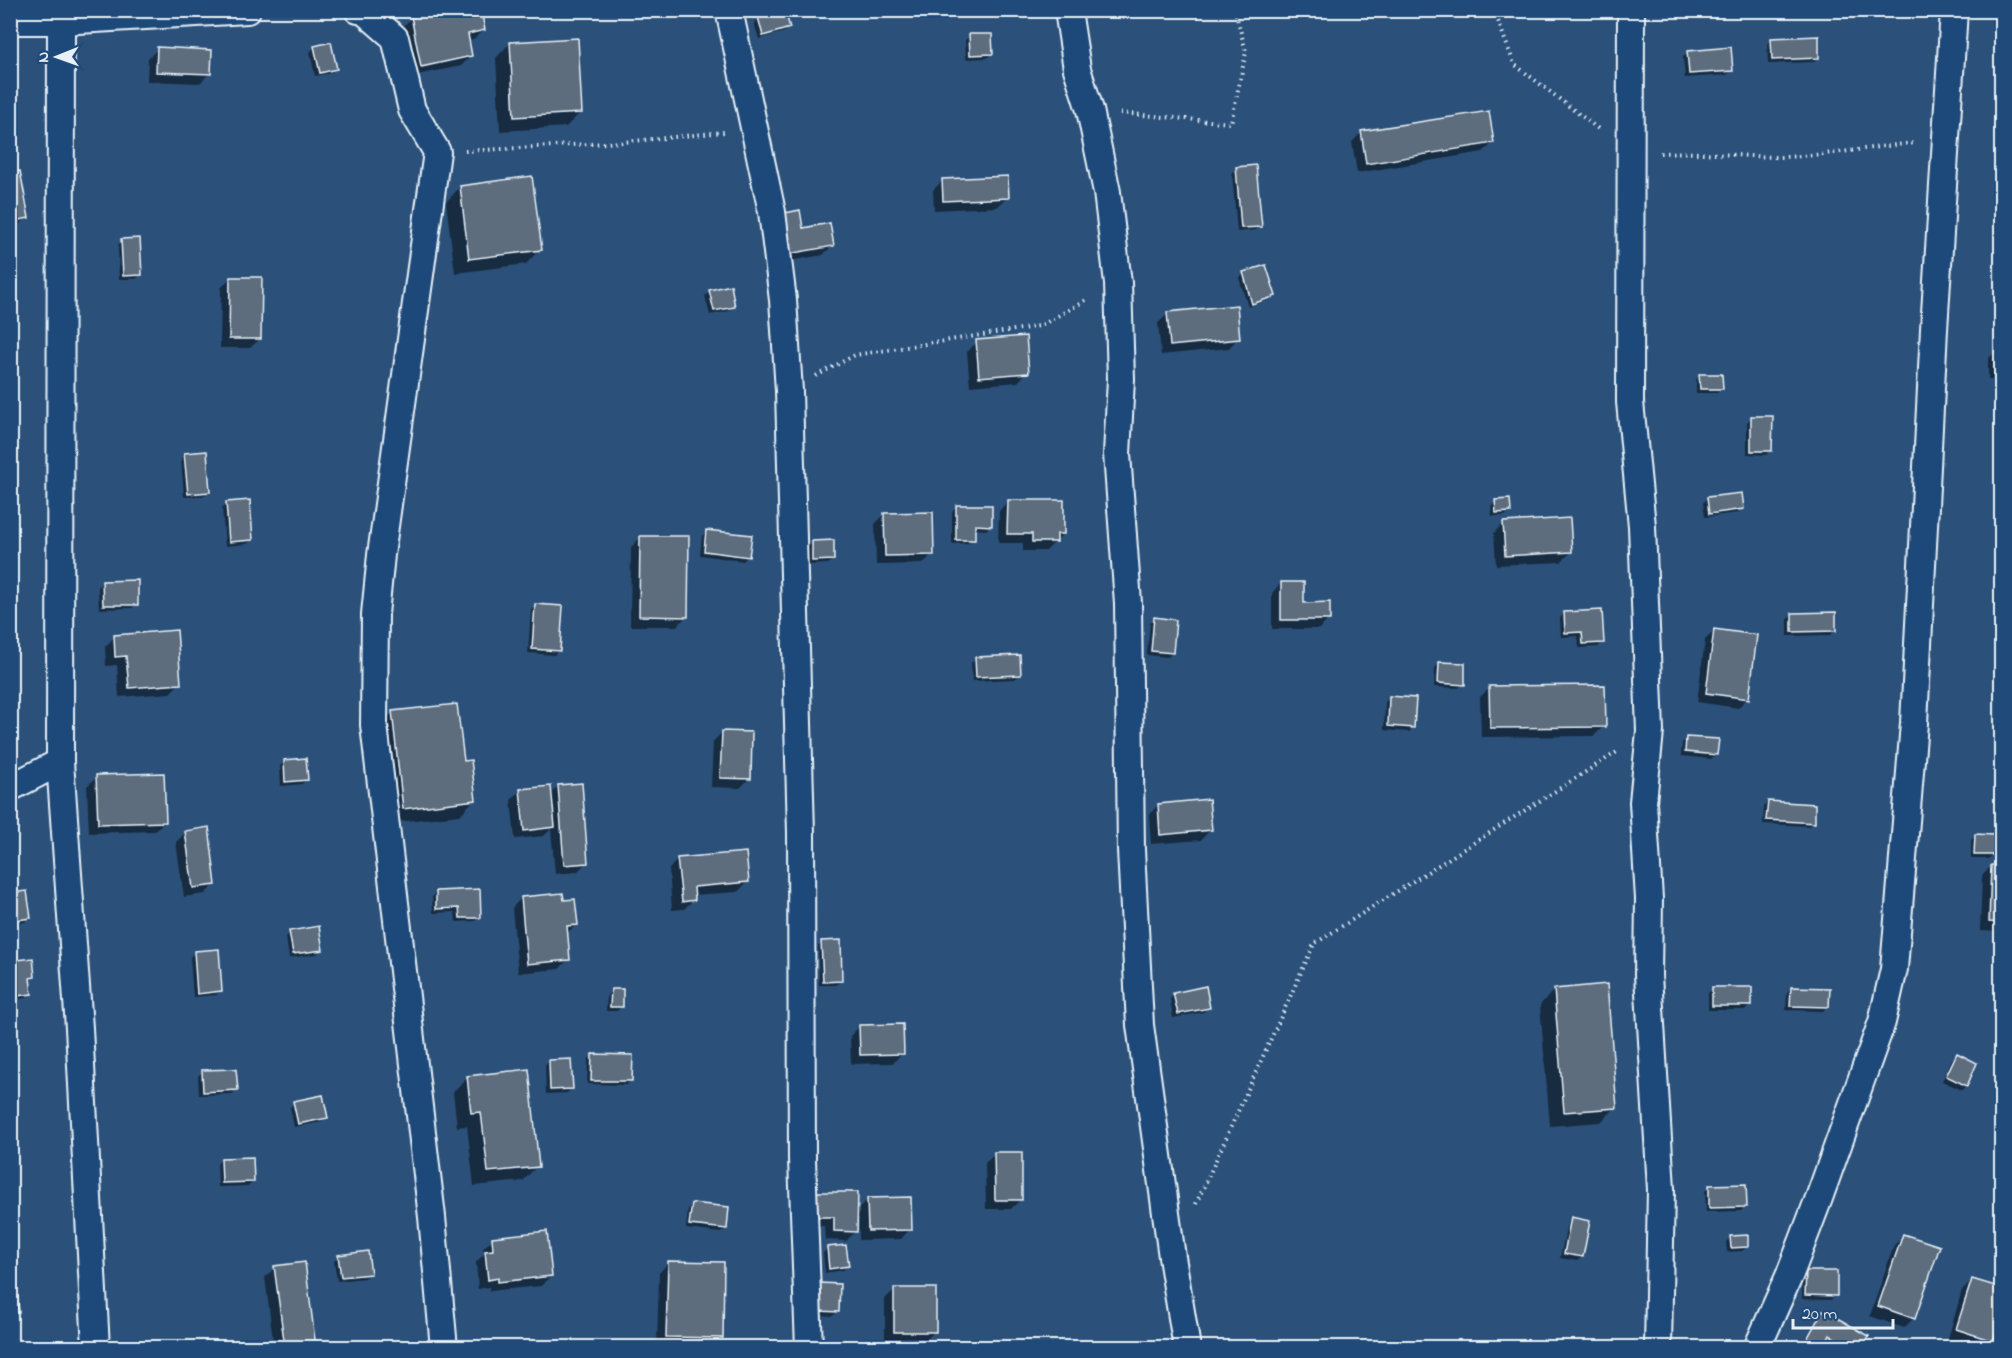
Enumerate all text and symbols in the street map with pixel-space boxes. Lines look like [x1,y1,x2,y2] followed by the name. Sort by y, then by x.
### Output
[27,27,87,87] north arrow
[32,51,56,63] text: N
[1793,1292,1894,1330] scale bar
[1802,1302,1837,1328] text: 20 m

